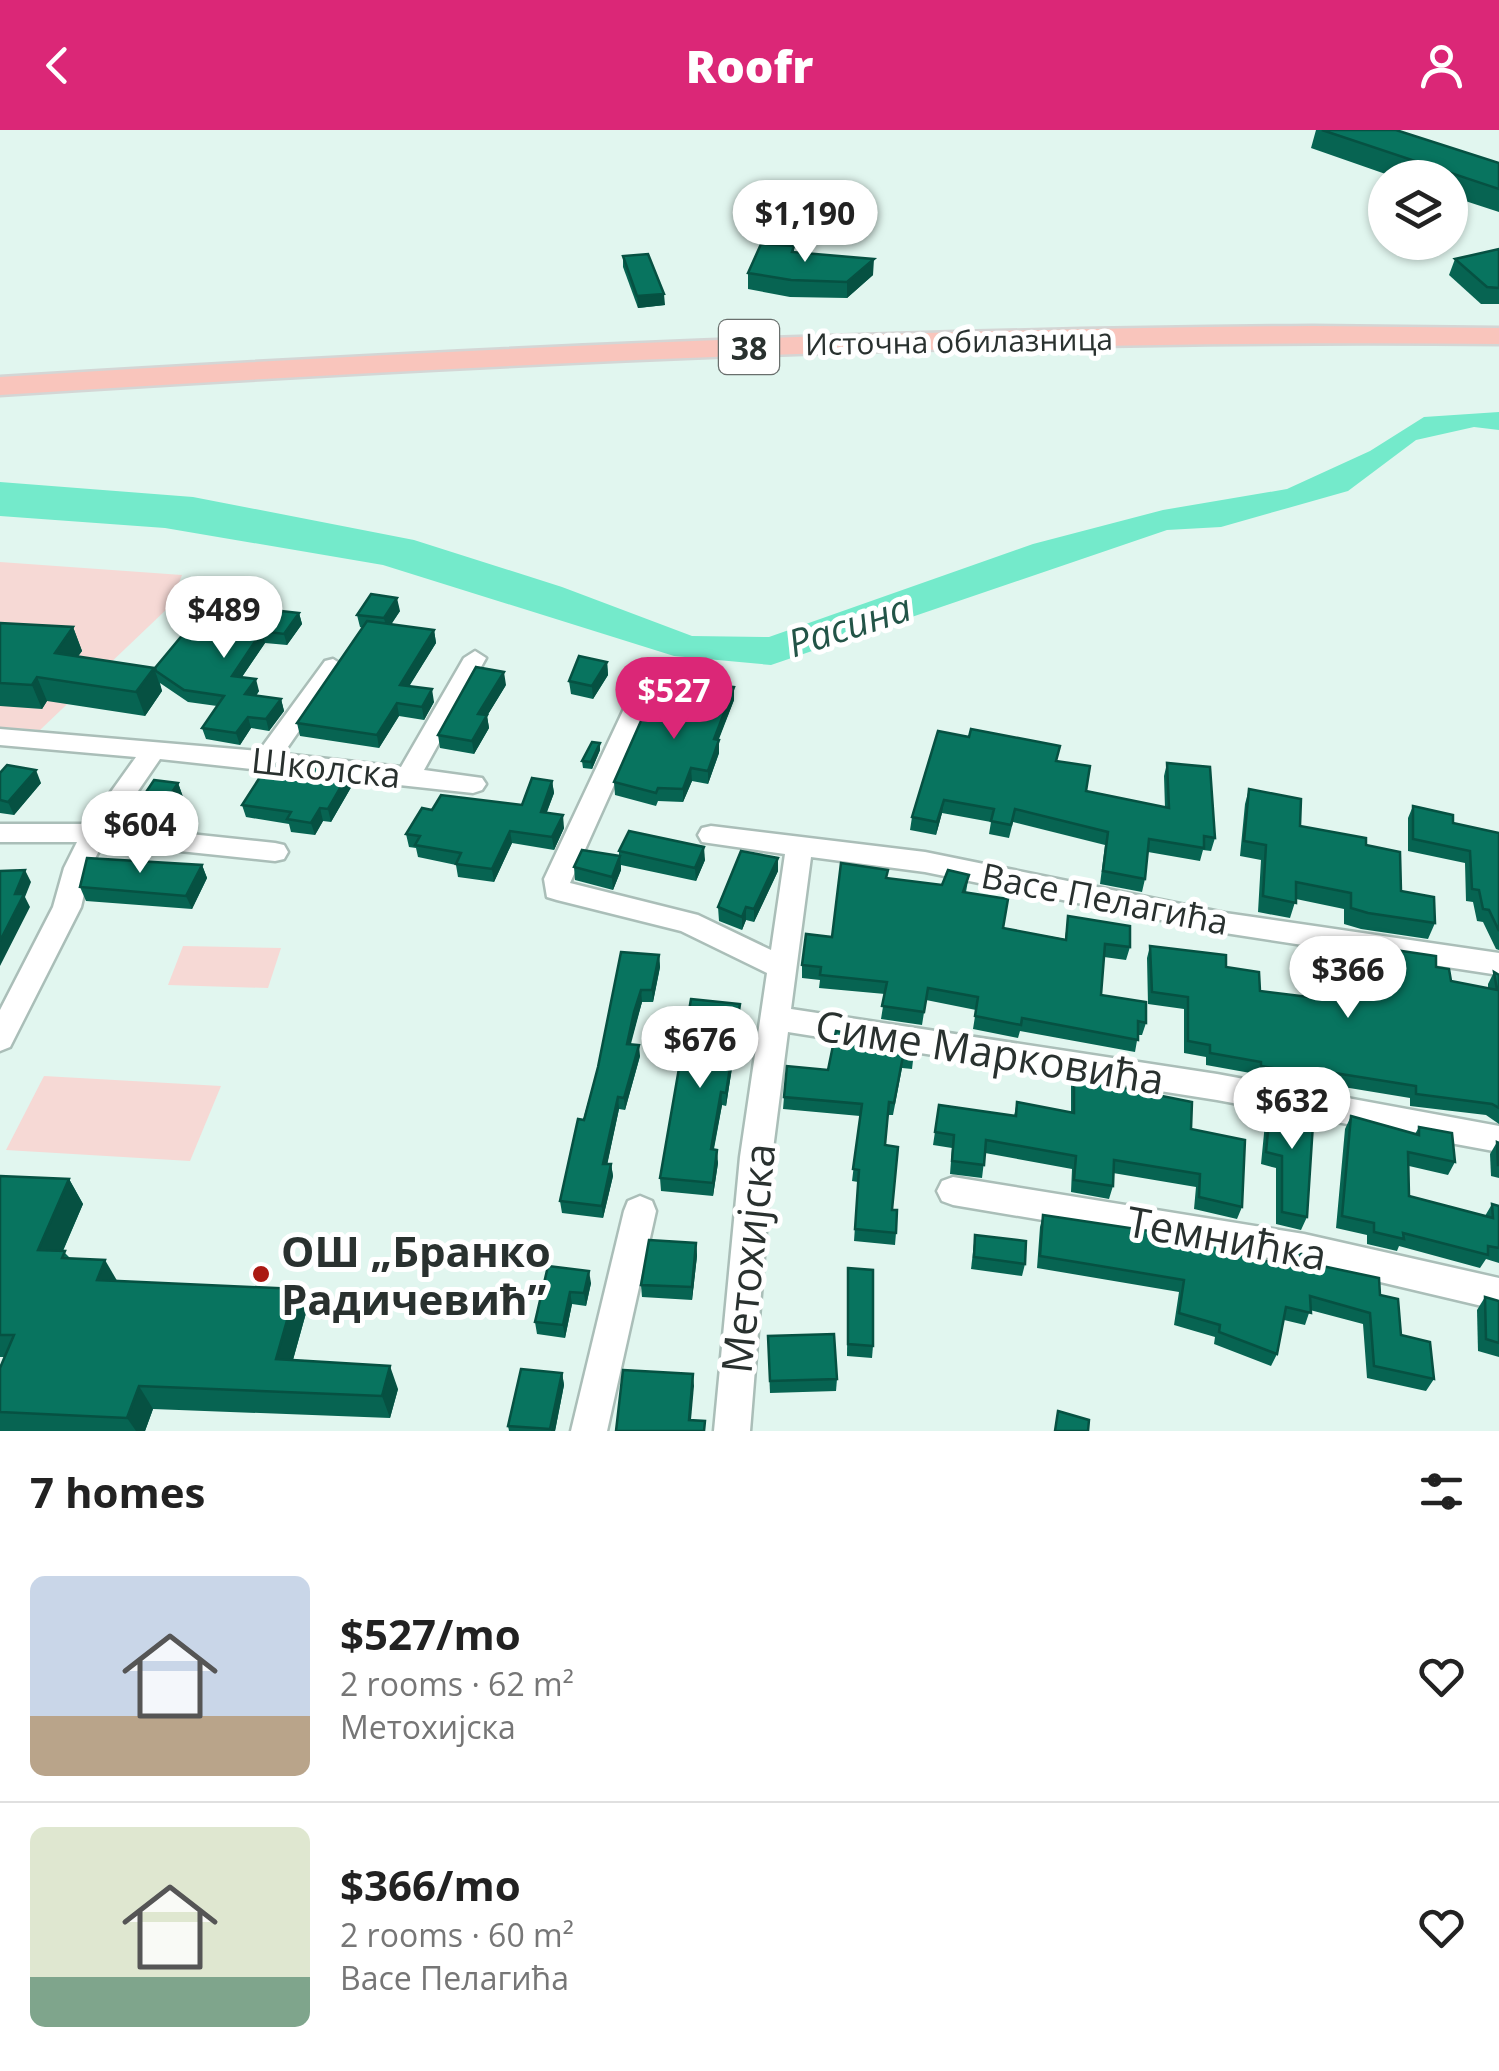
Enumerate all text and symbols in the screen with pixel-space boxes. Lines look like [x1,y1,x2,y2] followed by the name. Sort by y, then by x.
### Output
[686,35,813,96] text: Roofr
[30,38,85,93] icon: back
[1414,38,1469,93] icon: person
[1368,160,1468,260] map controls
[1368,160,1468,260] button: layers
[724,180,886,265] pin: $1,190
[755,191,855,234] text: $1,190
[805,318,1113,364] street label: Источна обилазница
[719,320,779,374] road number: 38
[165,576,283,661] pin: $489
[781,580,917,668] water label: Расина
[187,587,261,630] text: $489
[615,657,733,742] pin: $527
[637,668,711,711] text: $527
[249,736,403,798] street label: Школска
[81,791,199,876] pin: $604
[103,802,177,845] text: $604
[978,851,1232,945] street label: Васе Пелагића
[1289,936,1407,1021] pin: $366
[1311,947,1385,990] text: $366
[812,995,1168,1107] street label: Симе Марковића
[641,1006,759,1091] pin: $676
[663,1017,737,1060] text: $676
[1233,1067,1351,1152] pin: $632
[1255,1078,1329,1121] text: $632
[707,1140,787,1376] street label: Метохијска
[1123,1191,1331,1283] street label: Темнићка
[281,1222,551,1327] place label: ОШ „Бранко Радичевић”
[250,1263,272,1285] marker: ОШ „Бранко Радичевић”
[30,1463,205,1520] text: 7 homes
[1414,1464,1469,1519] icon: filters
[340,1605,521,1662] text: $527/mo
[110,1616,230,1736] icon: home
[1414,1649,1469,1704] icon: heart
[340,1662,574,1705] text: 2 rooms · 62 m²
[340,1705,516,1748] text: Метохијска
[340,1856,521,1913] text: $366/mo
[110,1867,230,1987] icon: home
[1414,1900,1469,1955] icon: heart
[340,1913,574,1956] text: 2 rooms · 60 m²
[340,1956,569,1999] text: Васе Пелагића

